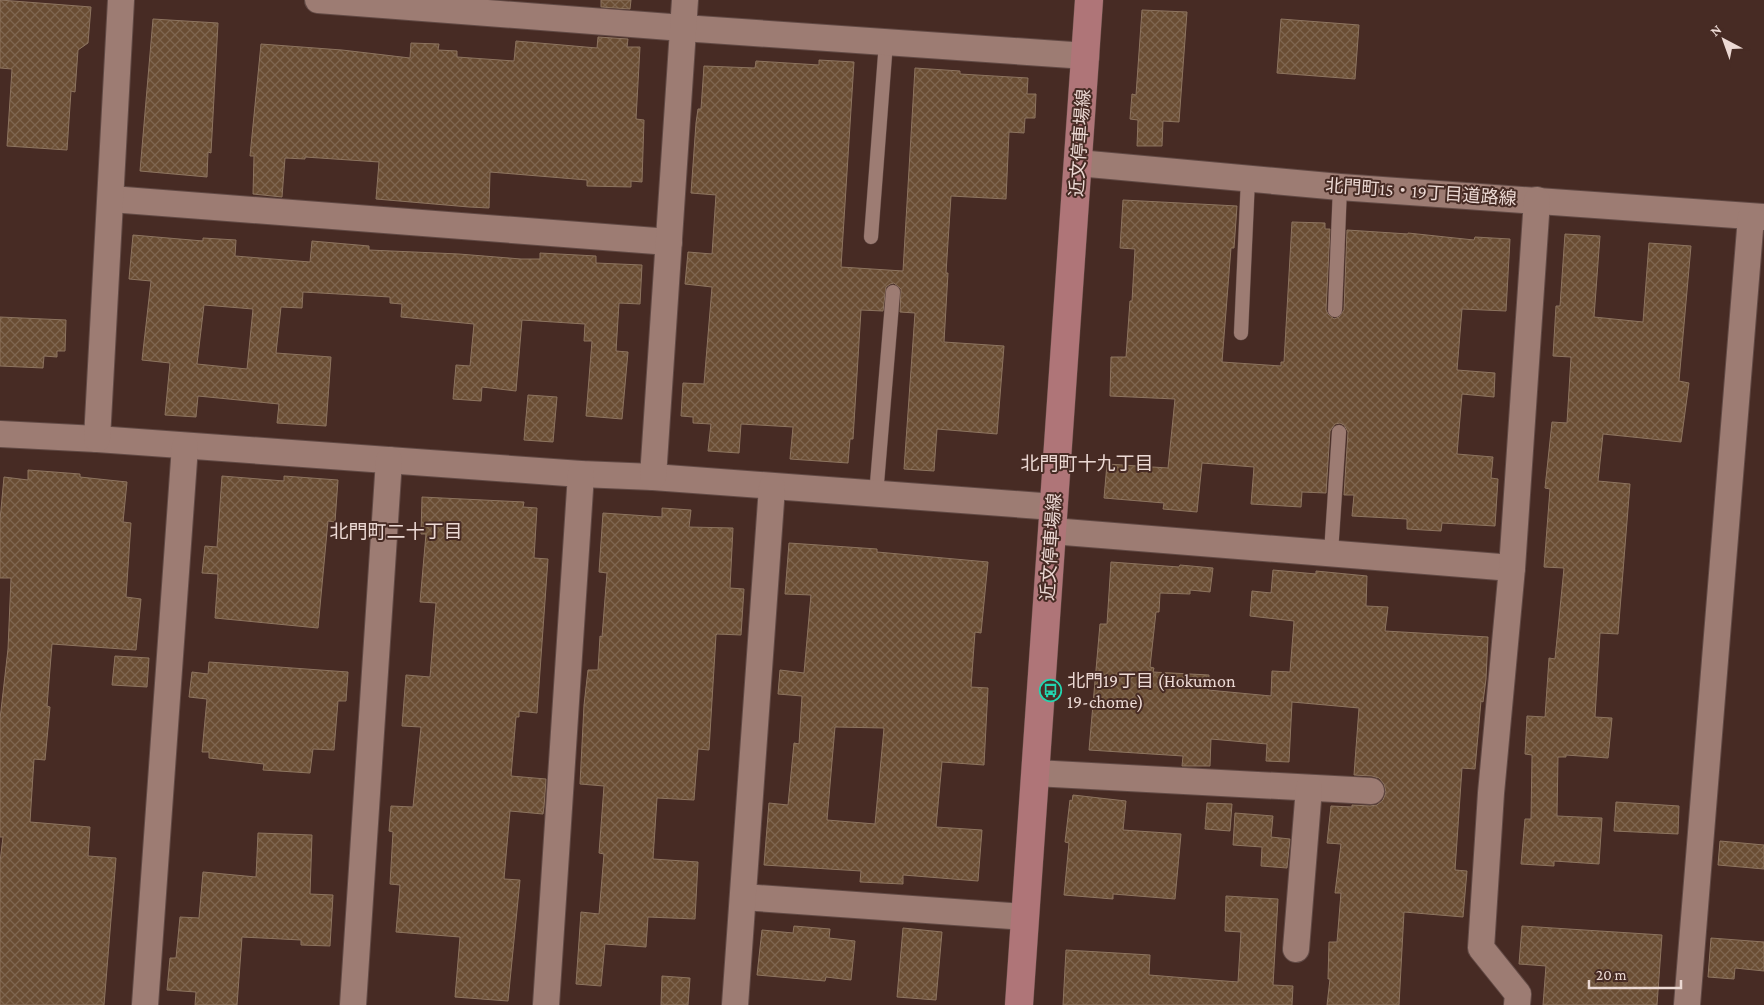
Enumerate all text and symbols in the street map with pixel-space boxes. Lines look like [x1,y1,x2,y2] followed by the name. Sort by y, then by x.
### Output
[1699,15,1749,65] north arrow
[1707,21,1725,39] text: N
[1066,88,1094,198] street label: 近文停車場線
[1325,175,1517,209] street label: 北門町15・19丁目道路線
[1020,453,1154,474] district label: 北門町十九丁目
[1037,492,1065,602] street label: 近文停車場線
[329,521,463,542] district label: 北門町二十丁目
[1067,671,1236,713] place label: 北門19丁目 (Hokumon 19-chome)
[1039,679,1063,703] bus stop icon: 北門19丁目 (Hokumon 19-chome)
[1589,958,1682,990] scale bar
[1596,967,1627,983] text: 20 m

